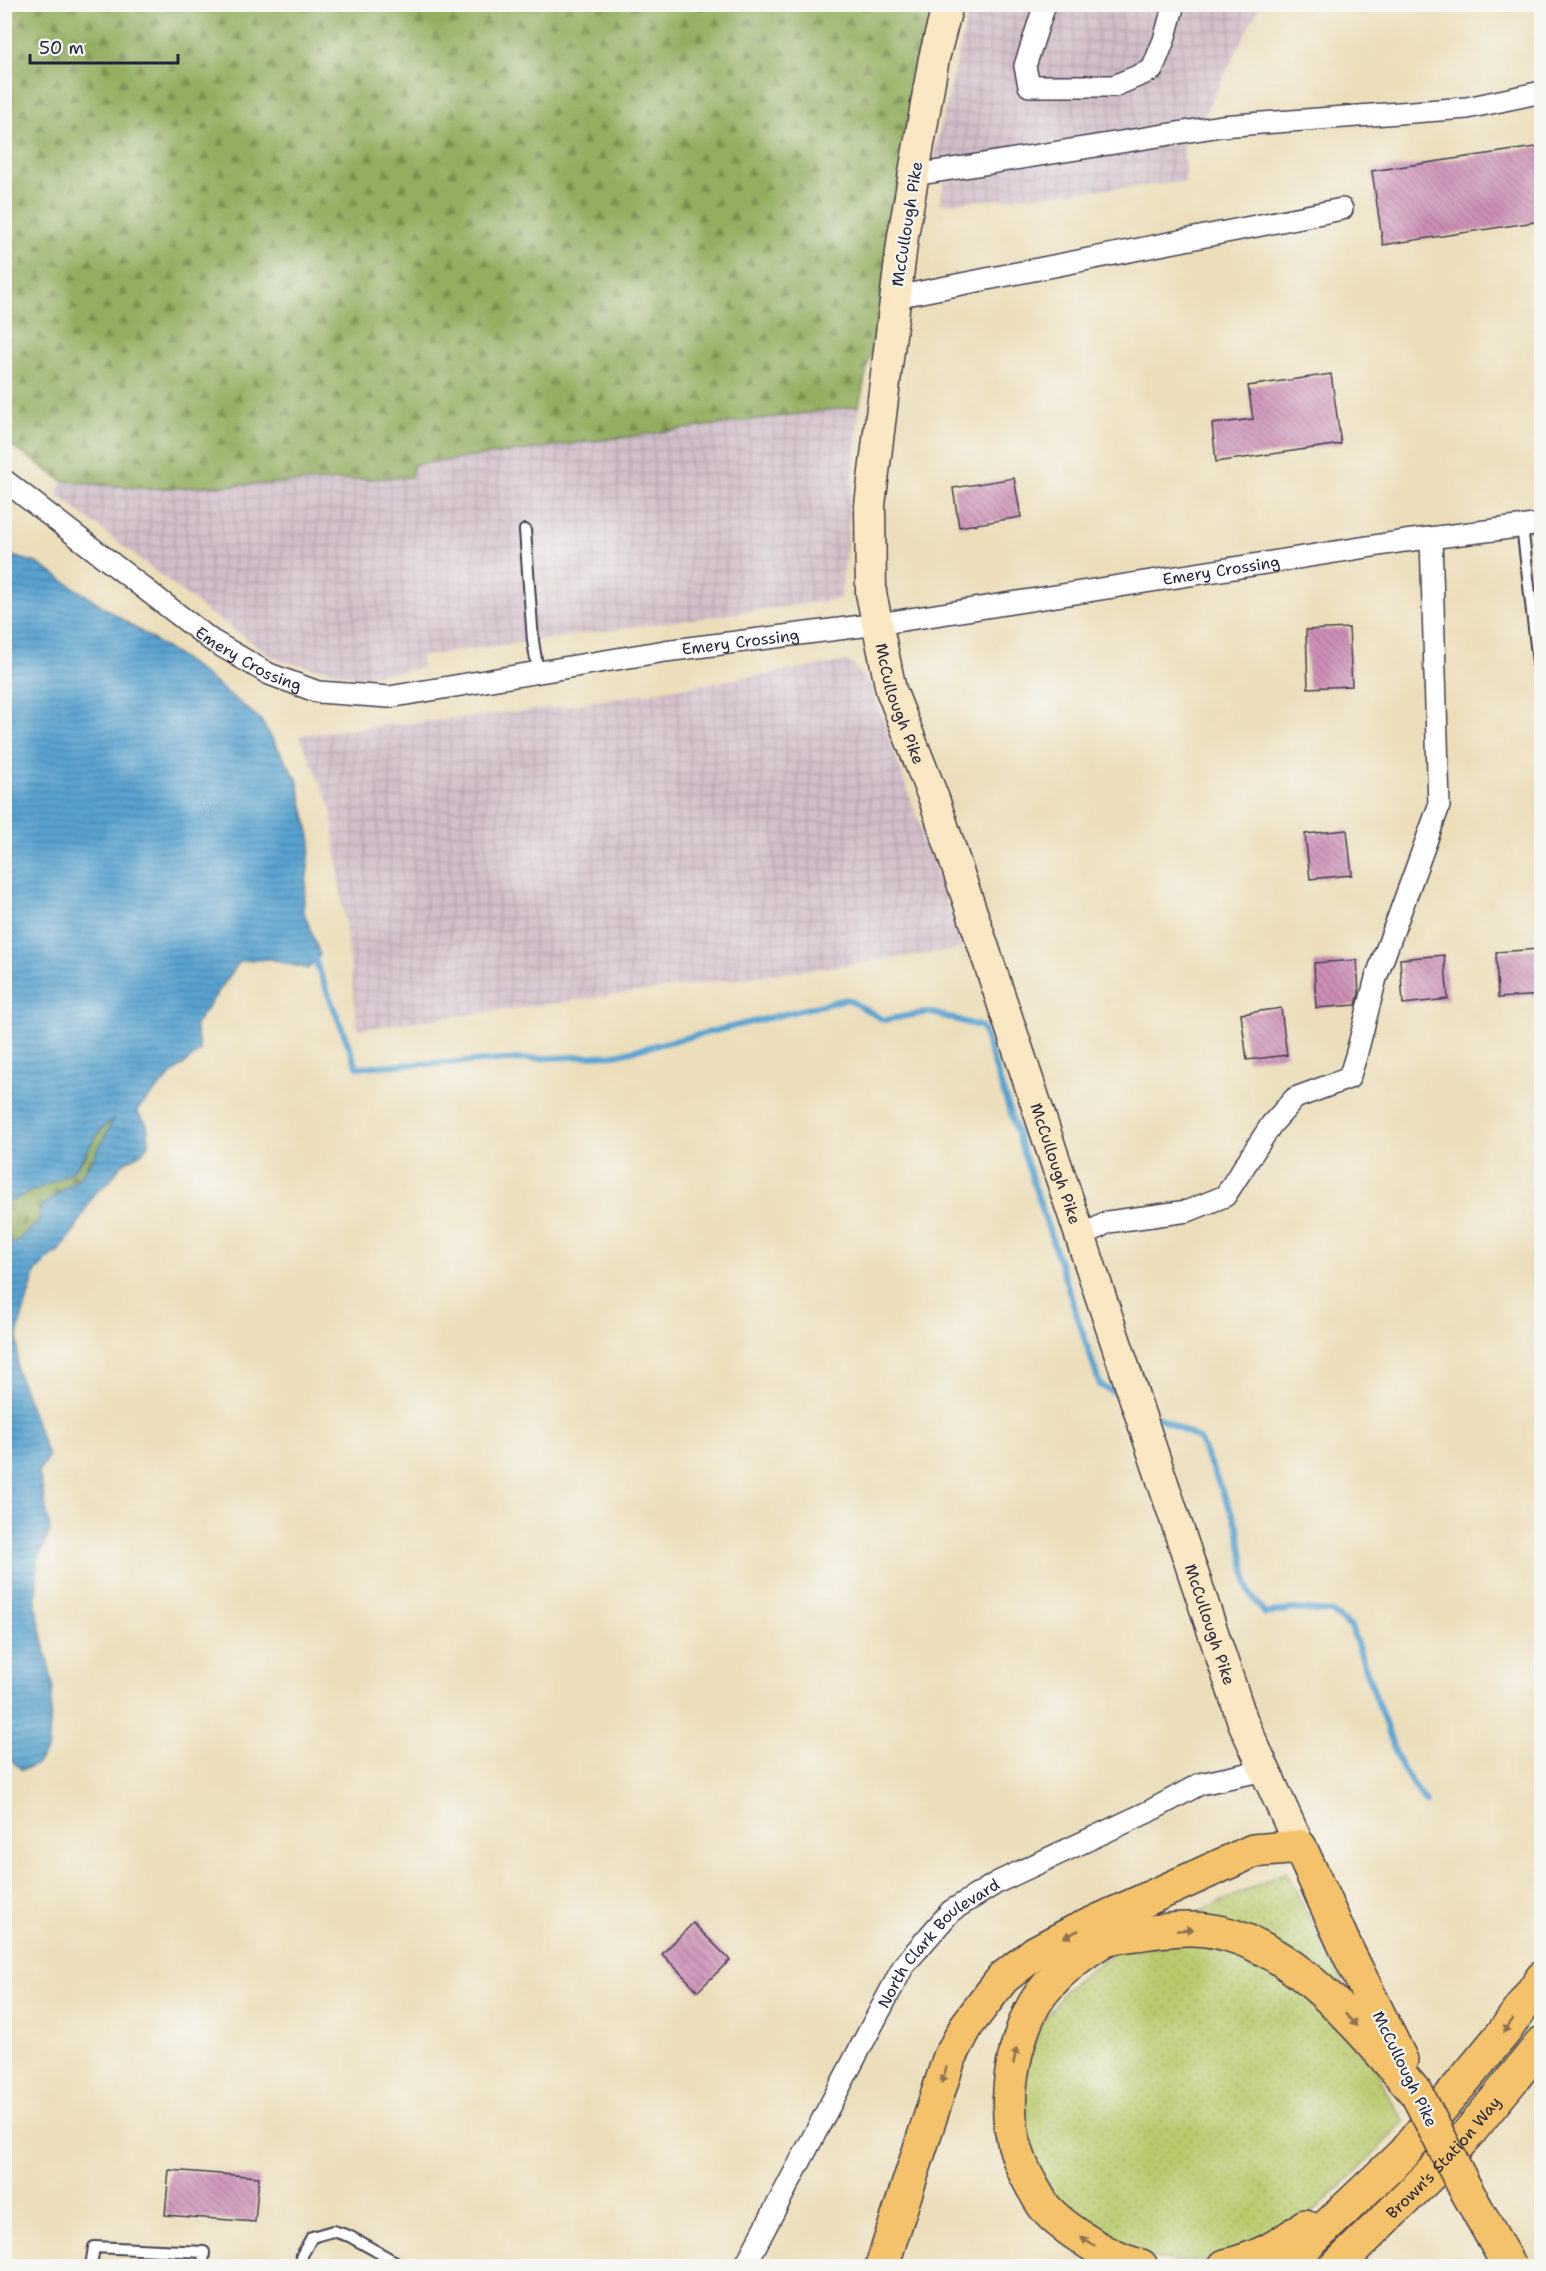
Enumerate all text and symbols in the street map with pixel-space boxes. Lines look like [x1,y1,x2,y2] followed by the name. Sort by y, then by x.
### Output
[30,27,178,65] scale bar
[39,36,84,60] text: 50 m
[887,160,927,288] street label: McCullough Pike
[1161,550,1281,590] street label: Emery Crossing
[191,621,305,696] street label: Emery Crossing
[680,624,801,659] street label: Emery Crossing
[871,641,930,767] street label: McCullough Pike
[1026,1100,1086,1227] street label: McCullough Pike
[1180,1561,1240,1688] street label: McCullough Pike
[873,1873,1003,2012] street label: North Clark Boulevard
[1175,1925,1194,1935] one-way arrow
[1062,1929,1079,1939] one-way arrow
[1368,2008,1442,2130] street label: McCullough Pike
[1343,2013,1357,2027] one-way arrow
[1502,2018,1514,2034] one-way arrow
[1011,2046,1020,2065] one-way arrow
[939,2066,948,2084] one-way arrow
[1381,2092,1505,2223] street label: Brown's Station Way
[1080,2237,1096,2248] one-way arrow

